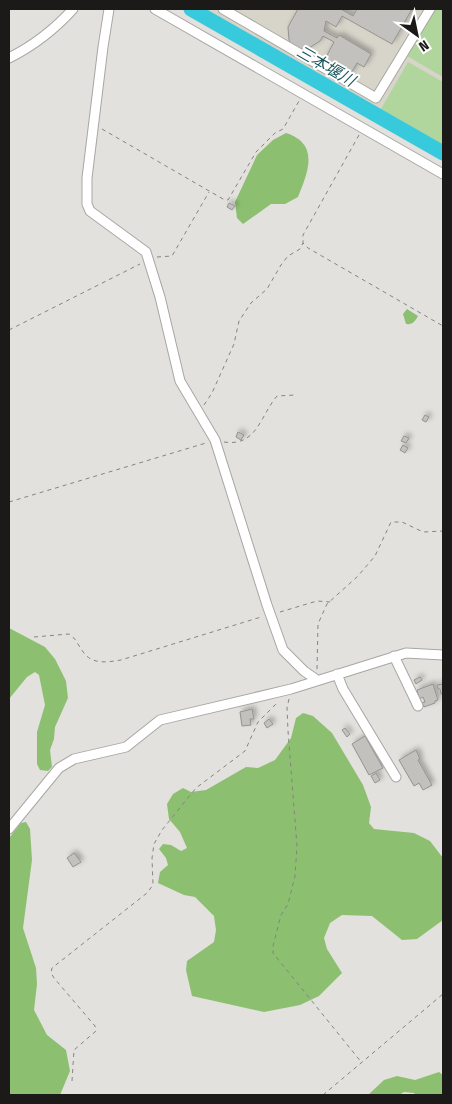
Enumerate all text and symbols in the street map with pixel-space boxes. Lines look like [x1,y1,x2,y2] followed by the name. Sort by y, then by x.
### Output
[392,10,442,60] north arrow
[416,36,432,55] text: N
[294,42,360,91] water label: 三本堰川

